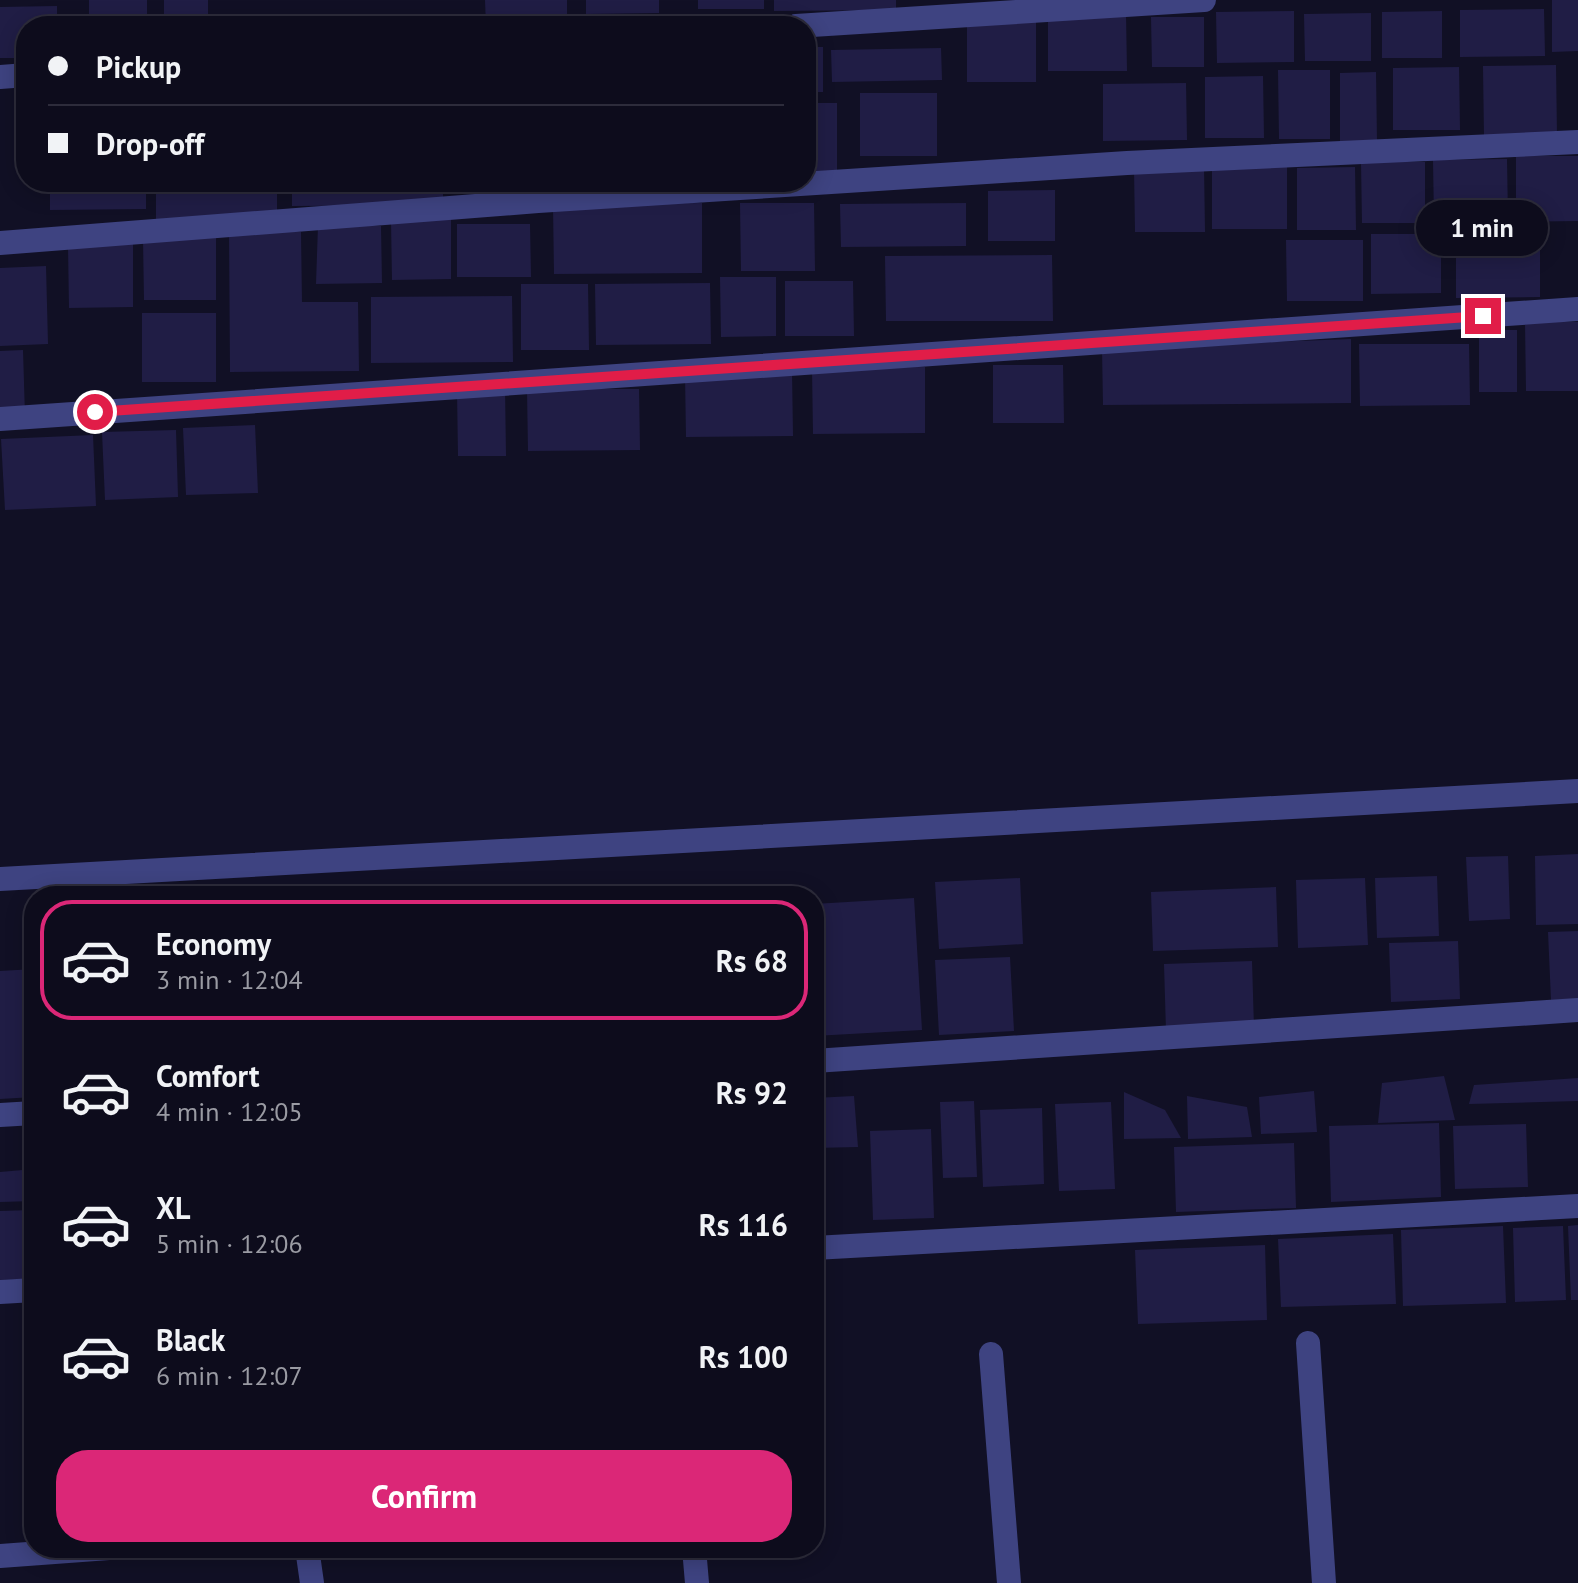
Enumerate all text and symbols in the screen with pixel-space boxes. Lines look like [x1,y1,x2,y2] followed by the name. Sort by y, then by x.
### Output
[96,47,181,86] text: Pickup
[96,124,204,163] text: Drop-off
[1417,200,1549,256] callout: 1 min
[1450,211,1514,244] text: 1 min
[1465,298,1501,334] route end
[77,394,113,430] route start
[60,924,132,996] icon: car
[156,924,271,963] text: Economy
[716,941,788,980] text: Rs 68
[156,963,303,996] text: 3 min · 12:04
[60,1056,132,1128] icon: car
[156,1056,259,1095] text: Comfort
[716,1073,788,1112] text: Rs 92
[156,1095,303,1128] text: 4 min · 12:05
[60,1188,132,1260] icon: car
[156,1188,190,1227] text: XL
[699,1205,788,1244] text: Rs 116
[156,1227,303,1260] text: 5 min · 12:06
[60,1320,132,1392] icon: car
[156,1320,225,1359] text: Black
[699,1337,788,1376] text: Rs 100
[156,1359,303,1392] text: 6 min · 12:07
[56,1450,792,1542] button: Confirm

